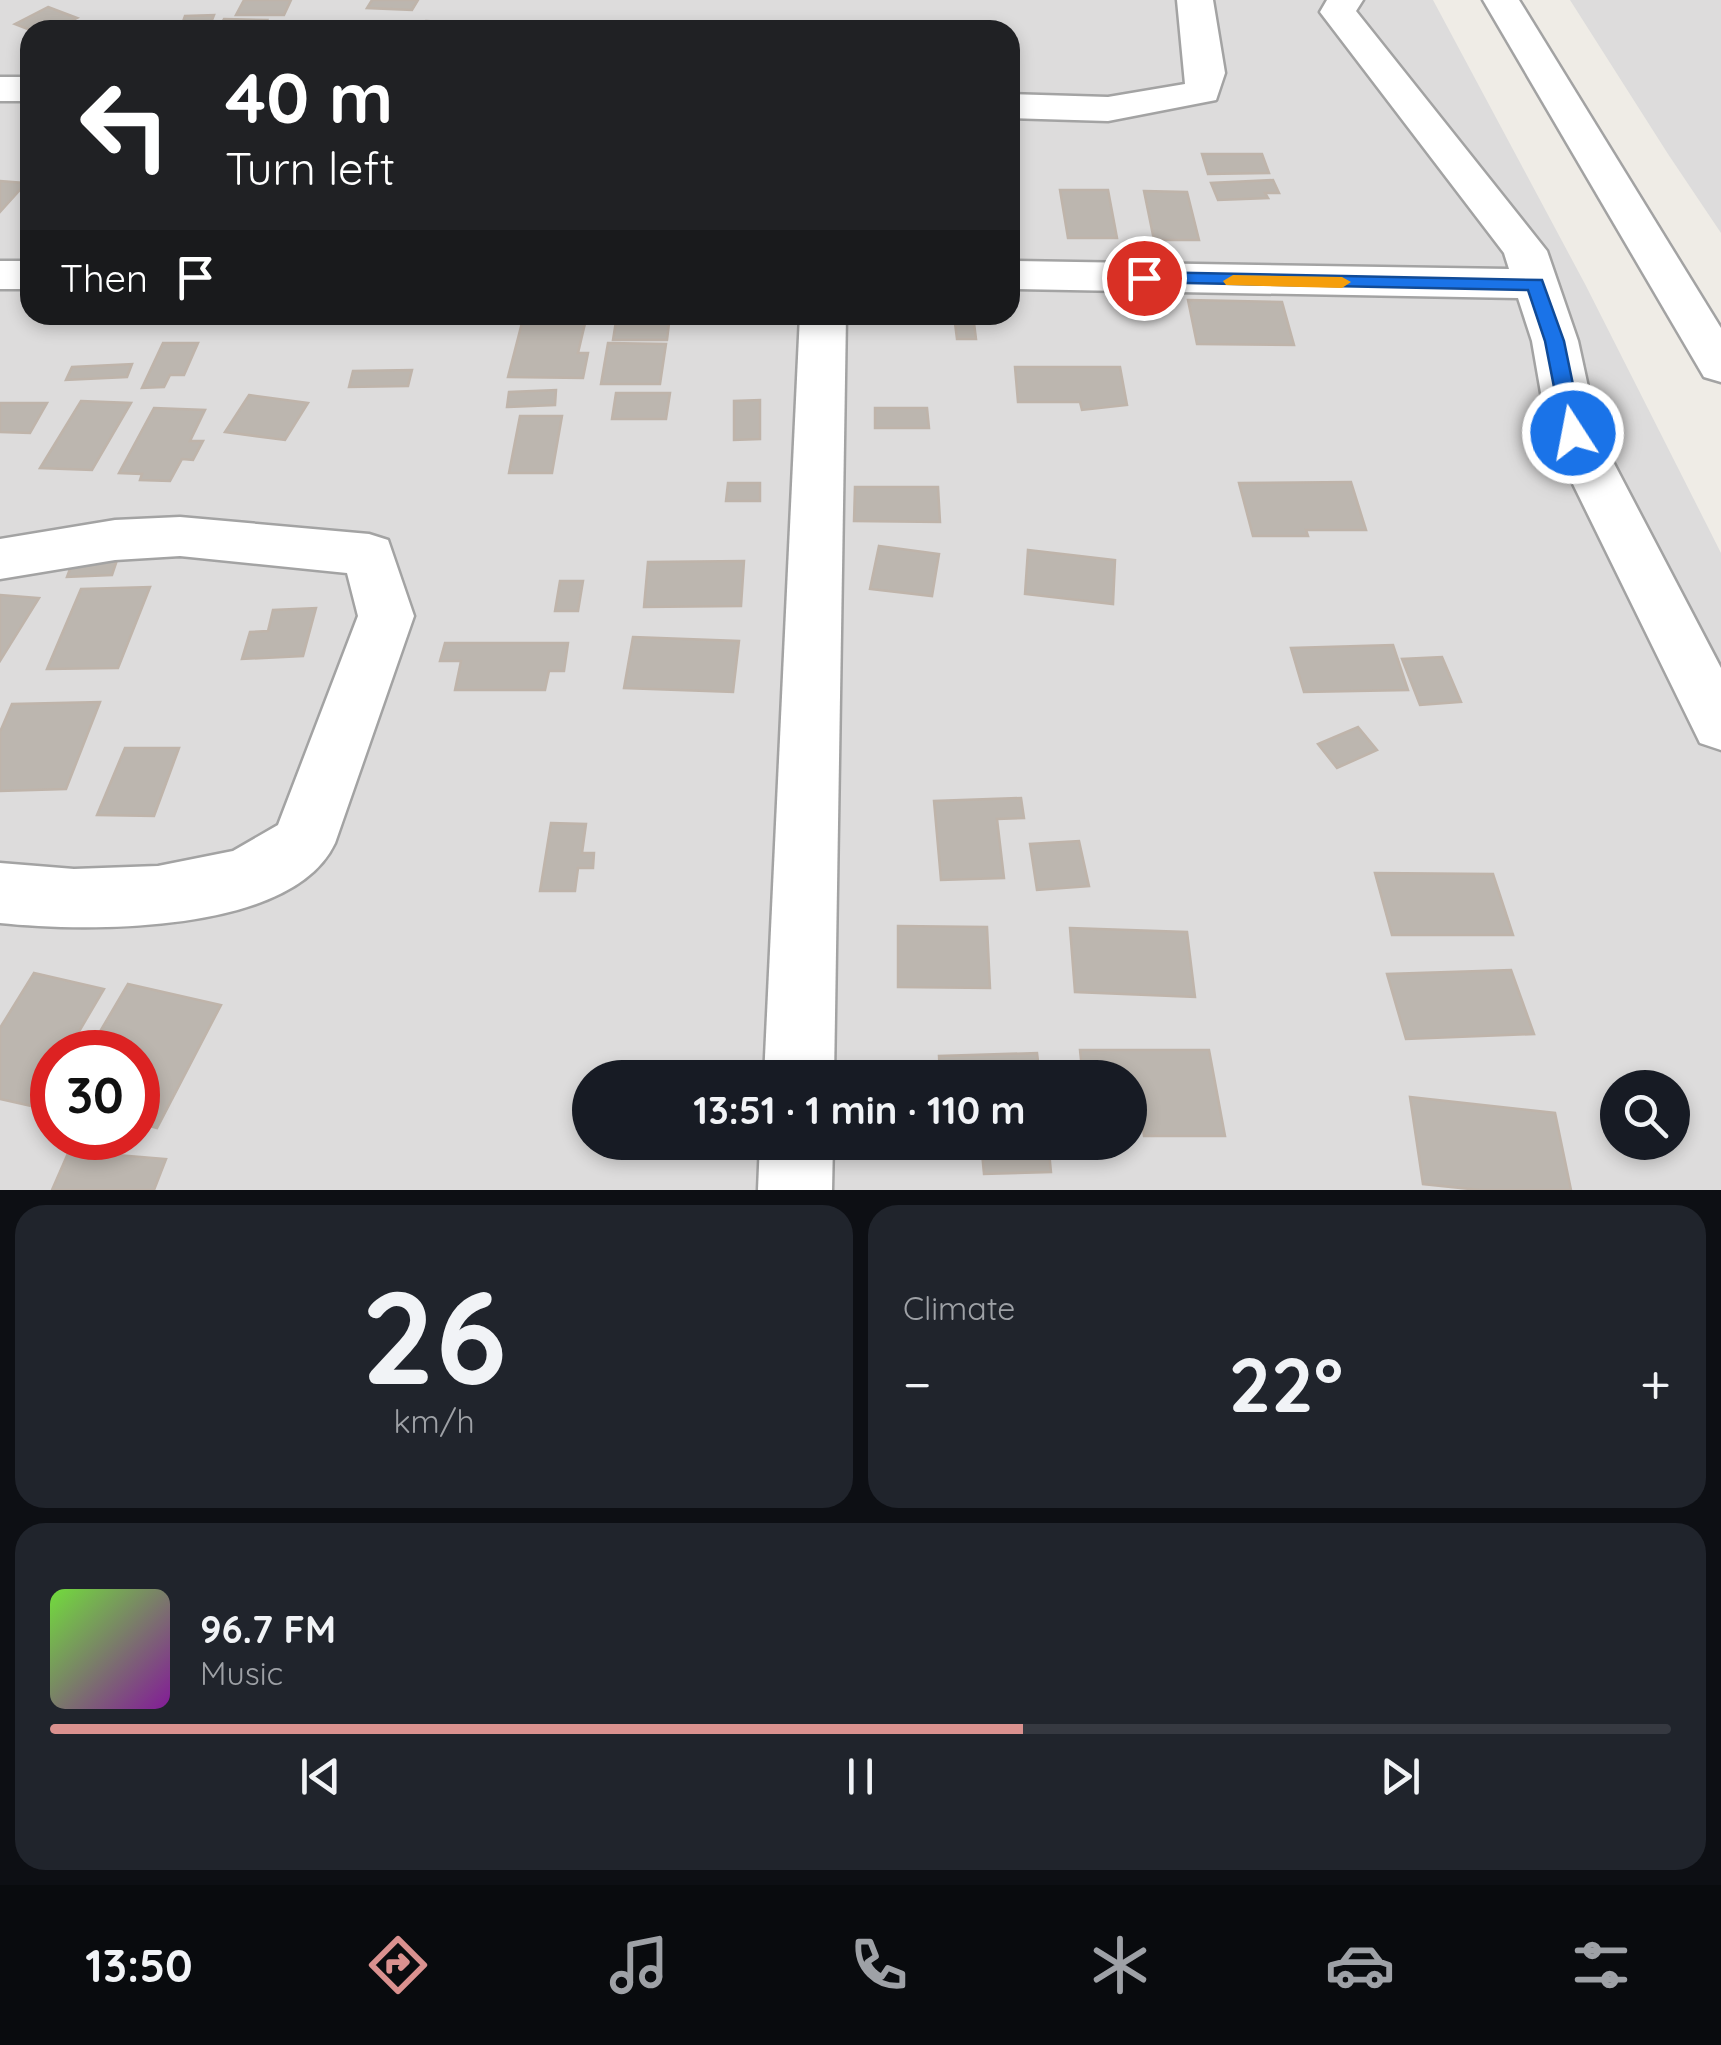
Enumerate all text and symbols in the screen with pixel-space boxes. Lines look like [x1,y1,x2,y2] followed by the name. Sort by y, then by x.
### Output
[225,53,393,141] text: 40 m
[60,60,190,190] icon: left
[225,140,395,196] text: Turn left
[1102,236,1187,321] pin
[168,250,223,305] icon: arrive
[1117,251,1172,306] icon: arrive
[60,254,148,302] text: Then
[1521,381,1625,485] position arrow
[30,1030,160,1160] speed limit sign: 30
[1600,1070,1690,1160] map controls
[1600,1070,1690,1160] button: search
[693,1086,1026,1134] text: 13:51 · 1 min · 110 m
[361,1254,507,1417] text: 26
[903,1288,1015,1328] text: Climate
[1228,1337,1343,1431] text: 22°
[903,1349,932,1418] text: −
[1640,1349,1671,1418] text: +
[393,1401,475,1441] text: km/h
[200,1605,336,1653] text: 96.7 FM
[200,1653,283,1693] text: Music
[293,1749,348,1804] icon: previous
[833,1749,888,1804] icon: pause
[1373,1749,1428,1804] icon: next
[363,1930,433,2000] icon: directions
[604,1930,674,2000] icon: music
[844,1930,914,2000] icon: phone
[1085,1930,1155,2000] icon: climate
[1325,1930,1395,2000] icon: car
[1566,1930,1636,2000] icon: filters
[85,1937,193,1993] text: 13:50

